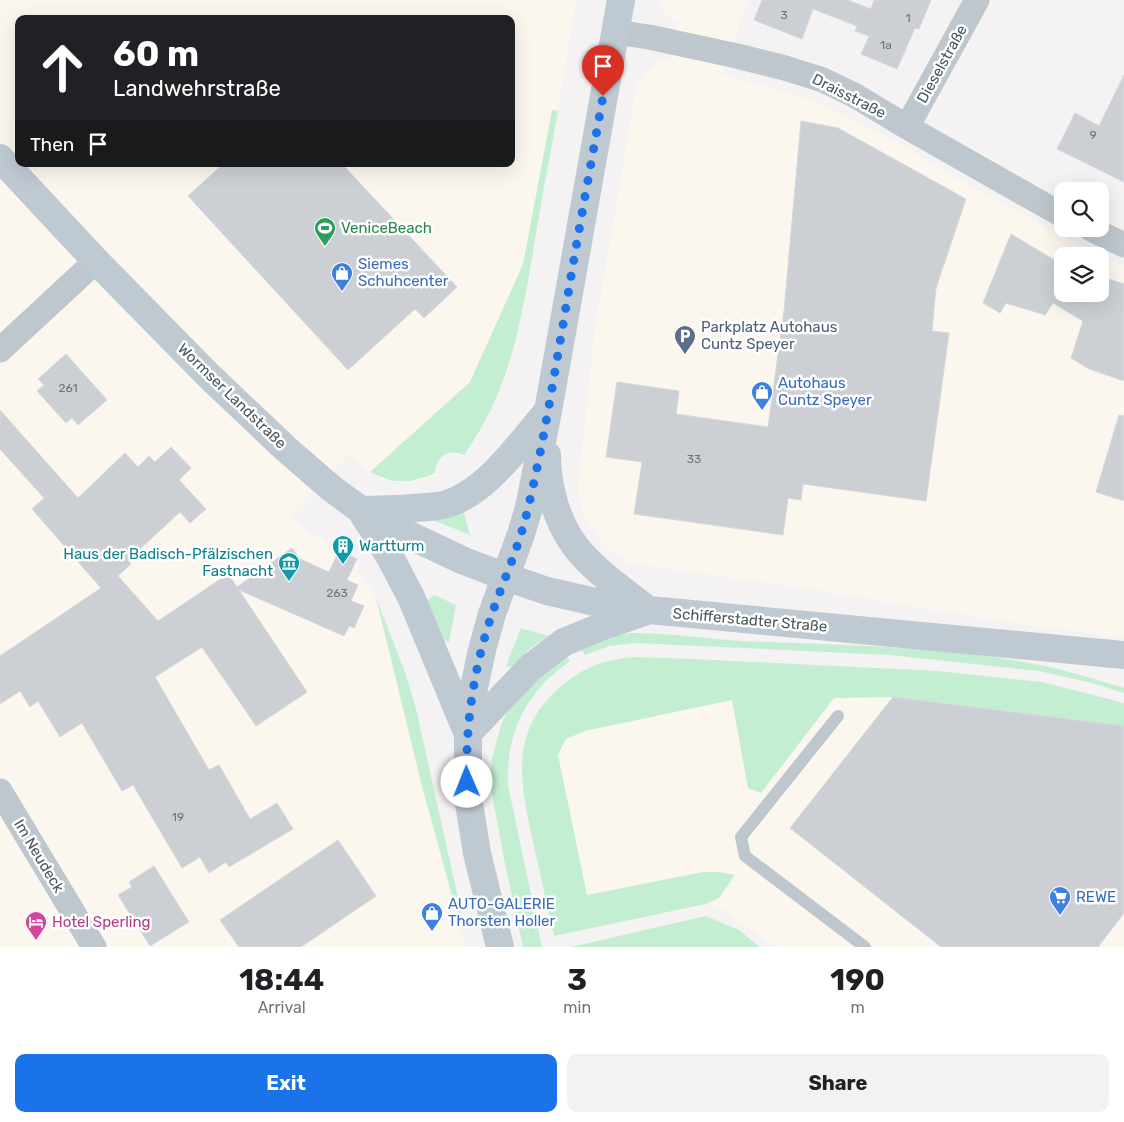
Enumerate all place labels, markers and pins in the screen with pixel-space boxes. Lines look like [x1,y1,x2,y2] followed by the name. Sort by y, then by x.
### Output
[582,45,624,96] pin
[313,216,337,247] sports icon: VeniceBeach
[341,219,432,237] place label: VeniceBeach
[358,255,449,290] place label: Siemes Schuhcenter
[330,261,354,292] shop icon: Siemes Schuhcenter
[701,318,838,353] place label: Parkplatz Autohaus Cuntz Speyer
[673,324,697,355] parking icon: Parkplatz Autohaus Cuntz Speyer
[778,374,872,409] place label: Autohaus Cuntz Speyer
[750,380,774,411] shop icon: Autohaus Cuntz Speyer
[331,534,355,565] building icon: Wartturm
[359,537,424,555] place label: Wartturm
[63,545,273,580] place label: Haus der Badisch-Pfälzischen Fastnacht
[277,551,301,582] museum icon: Haus der Badisch-Pfälzischen Fastnacht
[1048,885,1072,916] supermarket icon: REWE
[1076,888,1116,906] place label: REWE
[448,895,556,930] place label: AUTO-GALERIE Thorsten Holler
[420,901,444,932] shop icon: AUTO-GALERIE Thorsten Holler
[24,910,48,941] hotel icon: Hotel Sperling
[52,913,151,931] place label: Hotel Sperling

